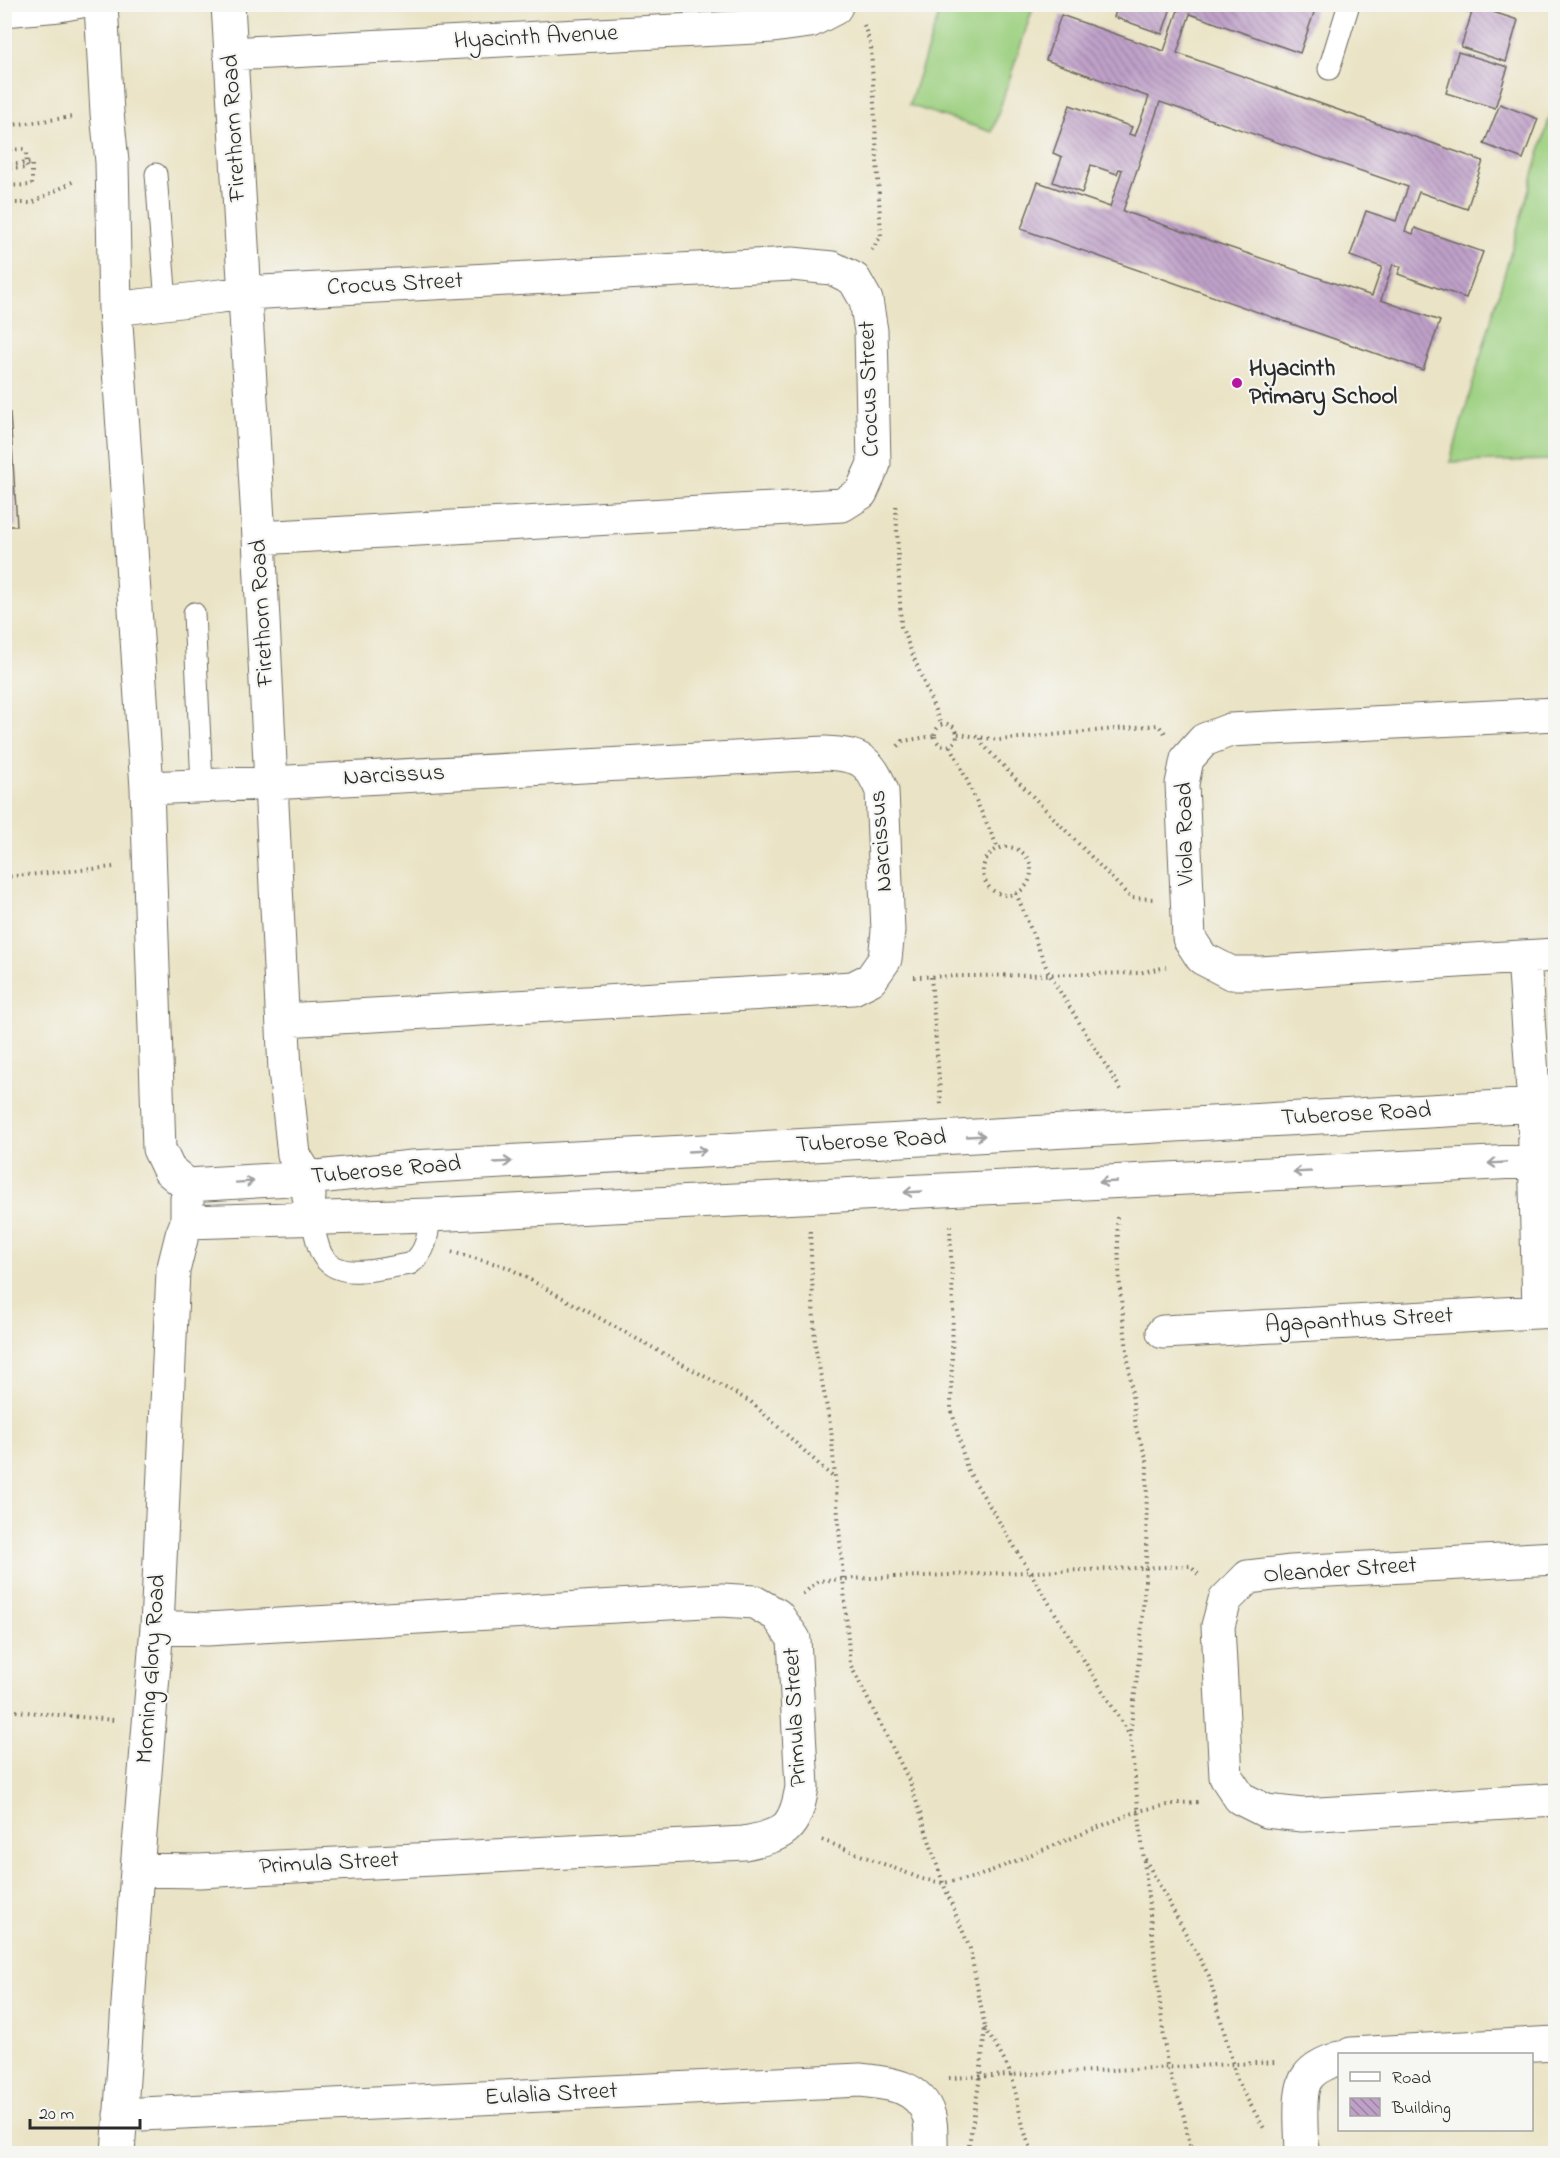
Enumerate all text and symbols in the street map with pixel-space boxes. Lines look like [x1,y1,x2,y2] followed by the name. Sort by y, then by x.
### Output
[453,16,619,61] street label: Hyacinth Avenue
[214,53,256,204] street label: Firethorn Road
[326,264,464,306] street label: Crocus Street
[850,320,890,458] street label: Crocus Street
[1249,352,1397,416] place label: Hyacinth Primary School
[1230,376,1244,390] marker: Hyacinth Primary School
[242,538,284,689] street label: Firethorn Road
[342,756,446,796] street label: Narcissus
[1168,781,1204,887] street label: Viola Road
[861,789,903,893] street label: Narcissus
[1280,1094,1433,1136] street label: Tuberose Road
[795,1121,948,1163] street label: Tuberose Road
[965,1131,985,1142] one-way arrow
[687,1146,707,1157] one-way arrow
[310,1147,463,1195] street label: Tuberose Road
[492,1156,512,1167] one-way arrow
[1488,1157,1508,1168] one-way arrow
[1293,1167,1313,1178] one-way arrow
[235,1176,255,1187] one-way arrow
[1098,1177,1118,1188] one-way arrow
[903,1186,923,1197] one-way arrow
[1264,1299,1454,1343] street label: Agapanthus Street
[1262,1548,1418,1594] street label: Oleander Street
[128,1573,177,1765] street label: Morning Glory Road
[775,1646,817,1788] street label: Primula Street
[258,1843,400,1885] street label: Primula Street
[1338,2053,1533,2131] legend
[1392,2066,1431,2092] text: Road
[484,2074,618,2116] street label: Eulalia Street
[30,2092,140,2130] scale bar
[1391,2096,1451,2123] text: Building
[39,2102,74,2128] text: 20 m

